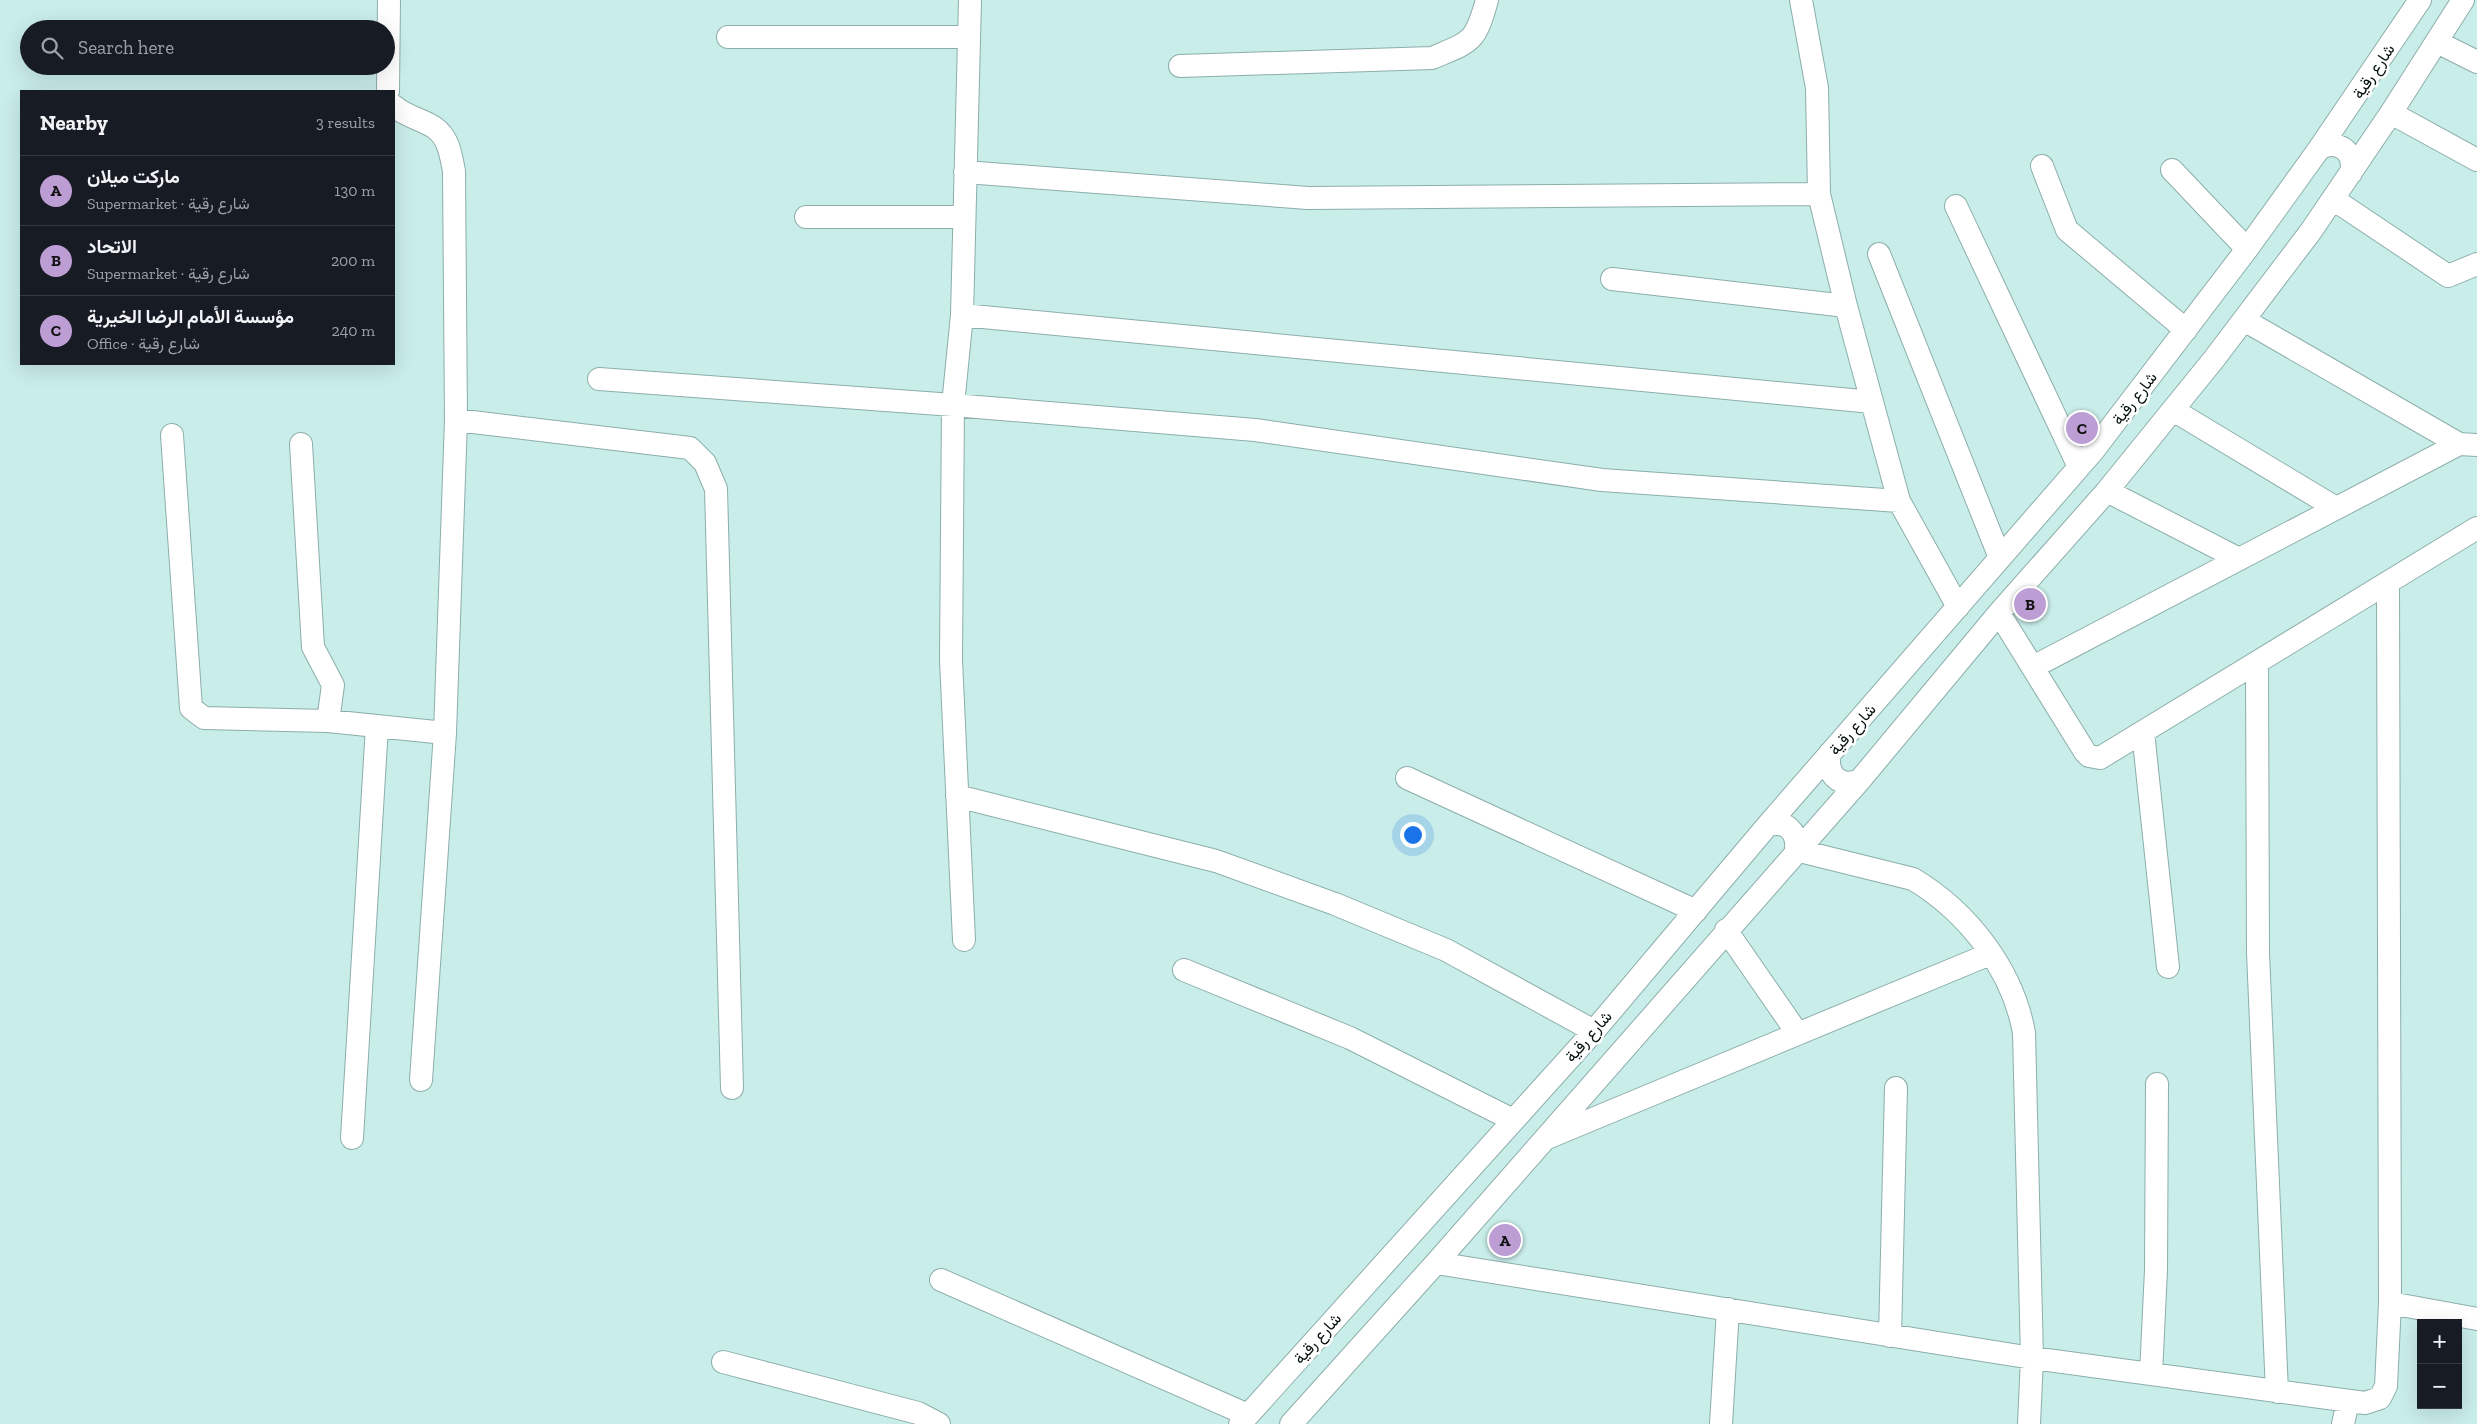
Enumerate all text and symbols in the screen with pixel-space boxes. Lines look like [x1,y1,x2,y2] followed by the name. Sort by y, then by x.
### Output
[20,20,395,75] search box
[38,34,66,62] icon: search
[78,36,174,59] text: Search here
[2348,40,2400,103] street label: شارع رقية
[40,110,108,135] text: Nearby
[316,113,375,132] text: 3 results
[87,165,180,188] text: ماركت ميلان
[51,181,62,200] text: A
[334,181,375,200] text: 130 m
[87,194,250,213] text: Supermarket · شارع رقية
[87,235,137,258] text: الاتحاد
[51,251,61,270] text: B
[331,251,375,270] text: 200 m
[87,264,250,283] text: Supermarket · شارع رقية
[87,305,294,328] text: مؤسسة الأمام الرضا الخيرية
[51,321,61,340] text: C
[331,321,375,340] text: 240 m
[87,334,200,353] text: Office · شارع رقية
[2108,368,2162,430] street label: شارع رقية
[2066,409,2098,447] pin: C
[2014,585,2046,623] pin: B
[1825,700,1881,760] street label: شارع رقية
[1400,822,1426,848] your location
[1561,1007,1617,1067] street label: شارع رقية
[1489,1221,1521,1259] pin: A
[1290,1309,1347,1369] street label: شارع رقية
[2417,1319,2462,1409] map controls
[2417,1319,2462,1364] button: +
[2417,1364,2462,1409] button: −

